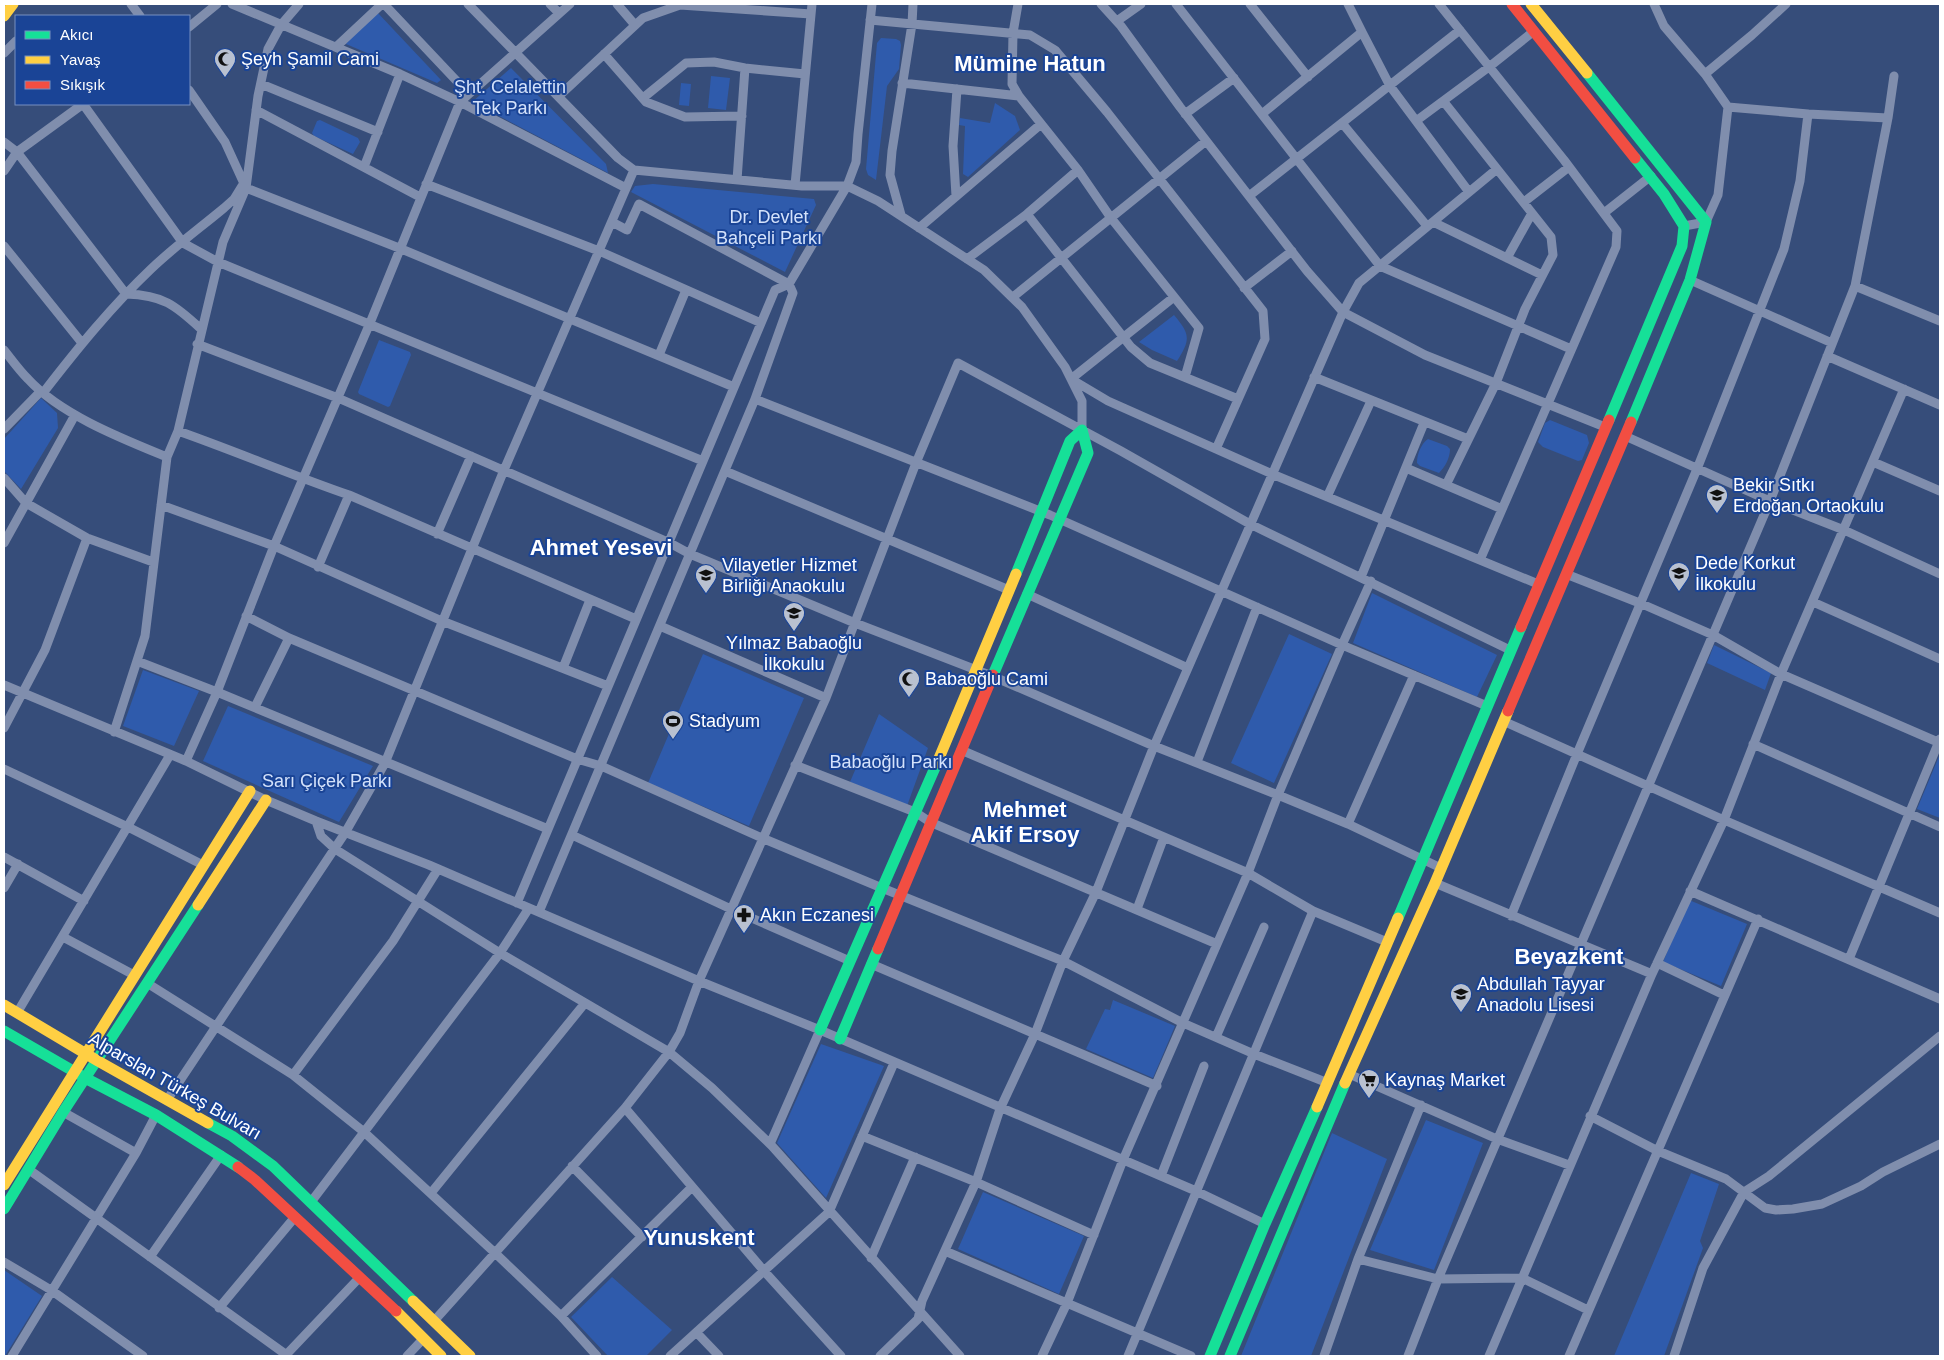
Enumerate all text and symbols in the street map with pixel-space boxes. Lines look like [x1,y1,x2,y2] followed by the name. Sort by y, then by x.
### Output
[15,15,190,105] legend
[60,26,93,43] text: Akıcı
[213,47,237,78] mosque icon: Şeyh Şamil Cami
[241,49,379,69] place label: Şeyh Şamil Cami
[60,51,101,68] text: Yavaş
[954,51,1106,76] district label: Mümine Hatun
[60,76,106,93] text: Sıkışık
[454,77,566,118] park label: Şht. Celalettin Tek Parkı
[716,207,822,248] park label: Dr. Devlet Bahçeli Parkı
[1733,475,1884,516] place label: Bekir Sıtkı Erdoğan Ortaokulu
[1705,483,1729,514] school or university icon: Bekir Sıtkı Erdoğan Ortaokulu
[530,535,672,560] district label: Ahmet Yesevi
[1695,553,1795,594] place label: Dede Korkut İlkokulu
[722,555,857,596] place label: Vilayetler Hizmet Birliği Anaokulu
[1667,561,1691,592] school or university icon: Dede Korkut İlkokulu
[694,563,718,594] school or university icon: Vilayetler Hizmet Birliği Anaokulu
[782,601,806,632] school or university icon: Yılmaz Babaoğlu İlkokulu
[726,633,862,674] place label: Yılmaz Babaoğlu İlkokulu
[897,667,921,698] mosque icon: Babaoğlu Cami
[925,669,1048,689] place label: Babaoğlu Cami
[661,709,685,740] sports icon: Stadyum
[689,711,760,731] place label: Stadyum
[829,752,953,772] park label: Babaoğlu Parkı
[262,771,392,791] park label: Sarı Çiçek Parkı
[971,797,1080,847] district label: Mehmet Akif Ersoy
[732,903,756,934] pharmacy icon: Akın Eczanesi
[760,905,874,925] place label: Akın Eczanesi
[1515,944,1624,969] district label: Beyazkent
[1477,974,1605,1015] place label: Abdullah Tayyar Anadolu Lisesi
[1449,982,1473,1013] school or university icon: Abdullah Tayyar Anadolu Lisesi
[85,1028,265,1144] street label: Alparslan Türkeş Bulvarı
[1357,1068,1381,1099] supermarket icon: Kaynaş Market
[1385,1070,1505,1090] place label: Kaynaş Market
[643,1225,755,1250] district label: Yunuskent

